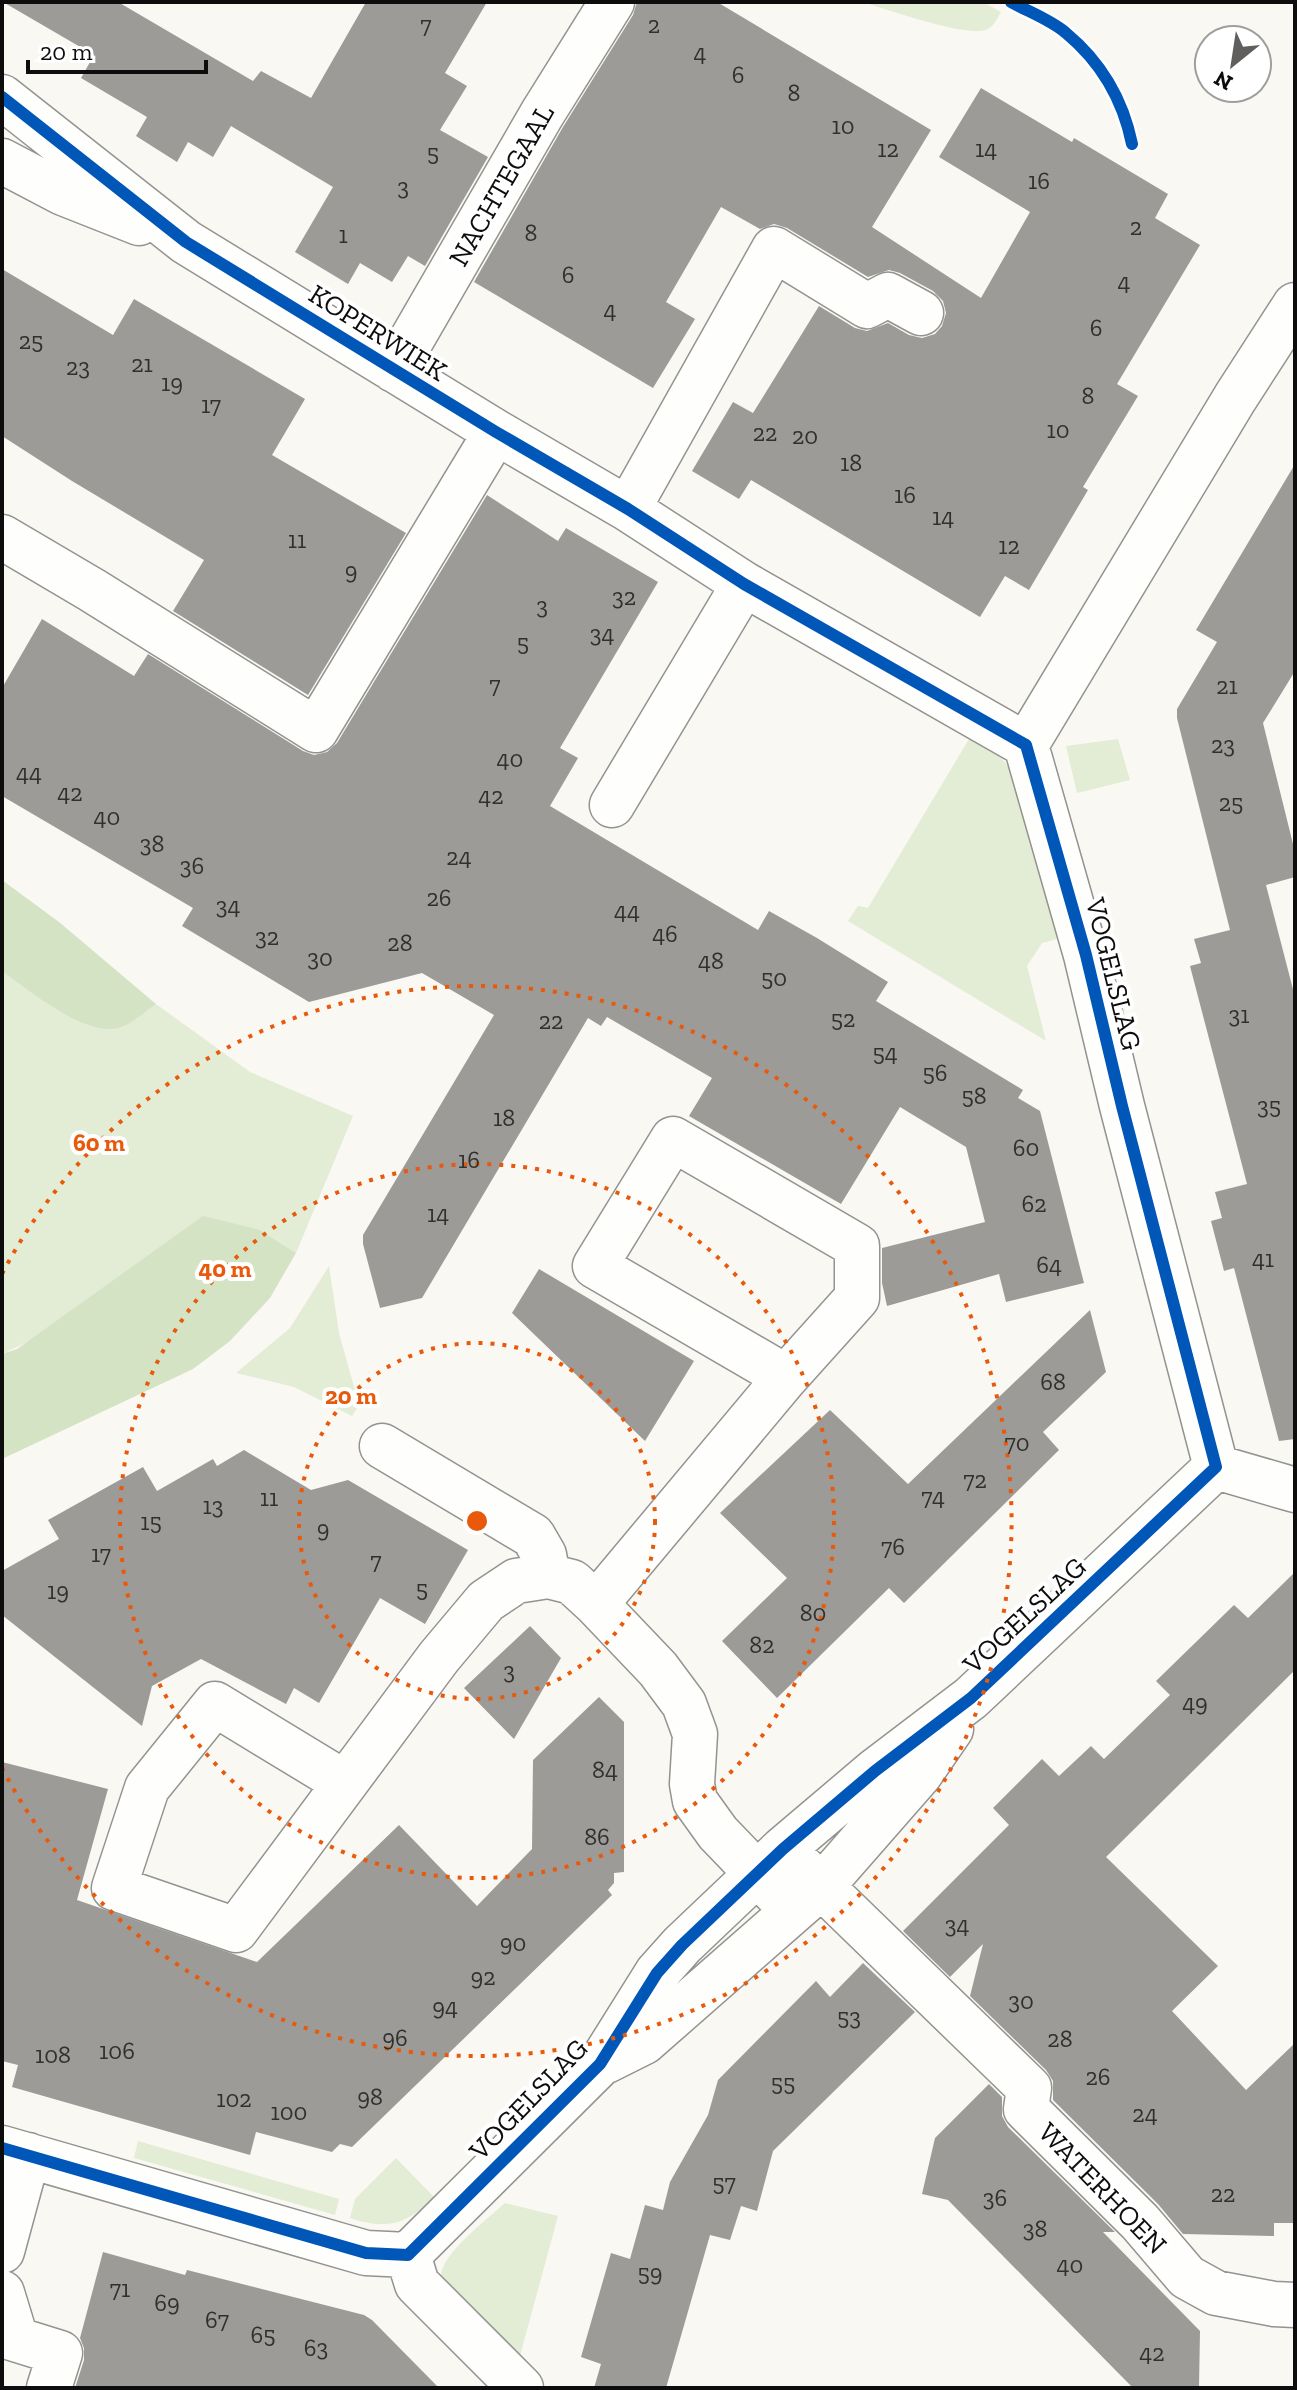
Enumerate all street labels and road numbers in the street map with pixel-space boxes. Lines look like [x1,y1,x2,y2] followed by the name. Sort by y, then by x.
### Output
[442,99,561,272] street label: NACHTEGAAL
[303,277,453,388] street label: KOPERWIEK
[1078,894,1148,1054] street label: VOGELSLAG
[955,1550,1093,1681] street label: VOGELSLAG
[462,2032,594,2168] street label: VOGELSLAG
[1032,2116,1174,2261] street label: WATERHOEN

